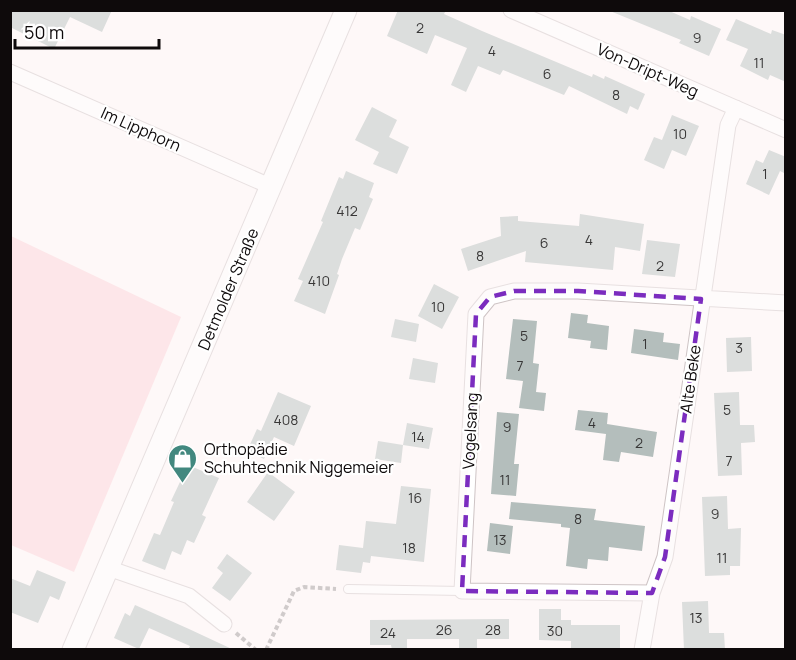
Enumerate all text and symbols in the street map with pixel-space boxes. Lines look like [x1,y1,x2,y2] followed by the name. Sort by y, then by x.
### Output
[15,12,159,50] scale bar
[416,18,424,37] house number: 2
[24,20,64,44] text: 50 m
[693,28,701,47] house number: 9
[594,38,702,102] street label: Von-Dript-Weg
[488,41,496,60] house number: 4
[754,53,764,72] house number: 11
[543,64,551,83] house number: 6
[612,85,620,104] house number: 8
[97,102,185,156] street label: Im Lipphorn
[673,124,687,143] house number: 10
[762,164,768,183] house number: 1
[336,201,358,220] house number: 412
[192,225,264,353] street label: Detmolder Straße
[585,230,593,249] house number: 4
[540,233,548,252] house number: 6
[476,246,484,265] house number: 8
[656,256,664,275] house number: 2
[308,271,330,290] house number: 410
[431,297,445,316] house number: 10
[520,326,528,345] house number: 5
[642,334,648,353] house number: 1
[735,338,743,357] house number: 3
[674,343,706,415] street label: Alte Beke
[516,356,524,375] house number: 7
[457,392,483,470] street label: Vogelsang
[723,400,731,419] house number: 5
[274,410,298,429] house number: 408
[588,413,596,432] house number: 4
[503,417,511,436] house number: 9
[411,427,425,446] house number: 14
[635,433,643,452] house number: 2
[204,438,394,478] place label: Orthopädie Schuhtechnik Niggemeier
[167,442,199,484] shop icon: Orthopädie Schuhtechnik Niggemeier
[725,451,733,470] house number: 7
[500,470,510,489] house number: 11
[408,488,422,507] house number: 16
[711,504,719,523] house number: 9
[574,509,582,528] house number: 8
[493,530,507,549] house number: 13
[402,538,416,557] house number: 18
[717,548,727,567] house number: 11
[689,608,703,627] house number: 13
[436,620,452,639] house number: 26
[485,620,501,639] house number: 28
[547,621,563,640] house number: 30
[380,623,396,642] house number: 24

